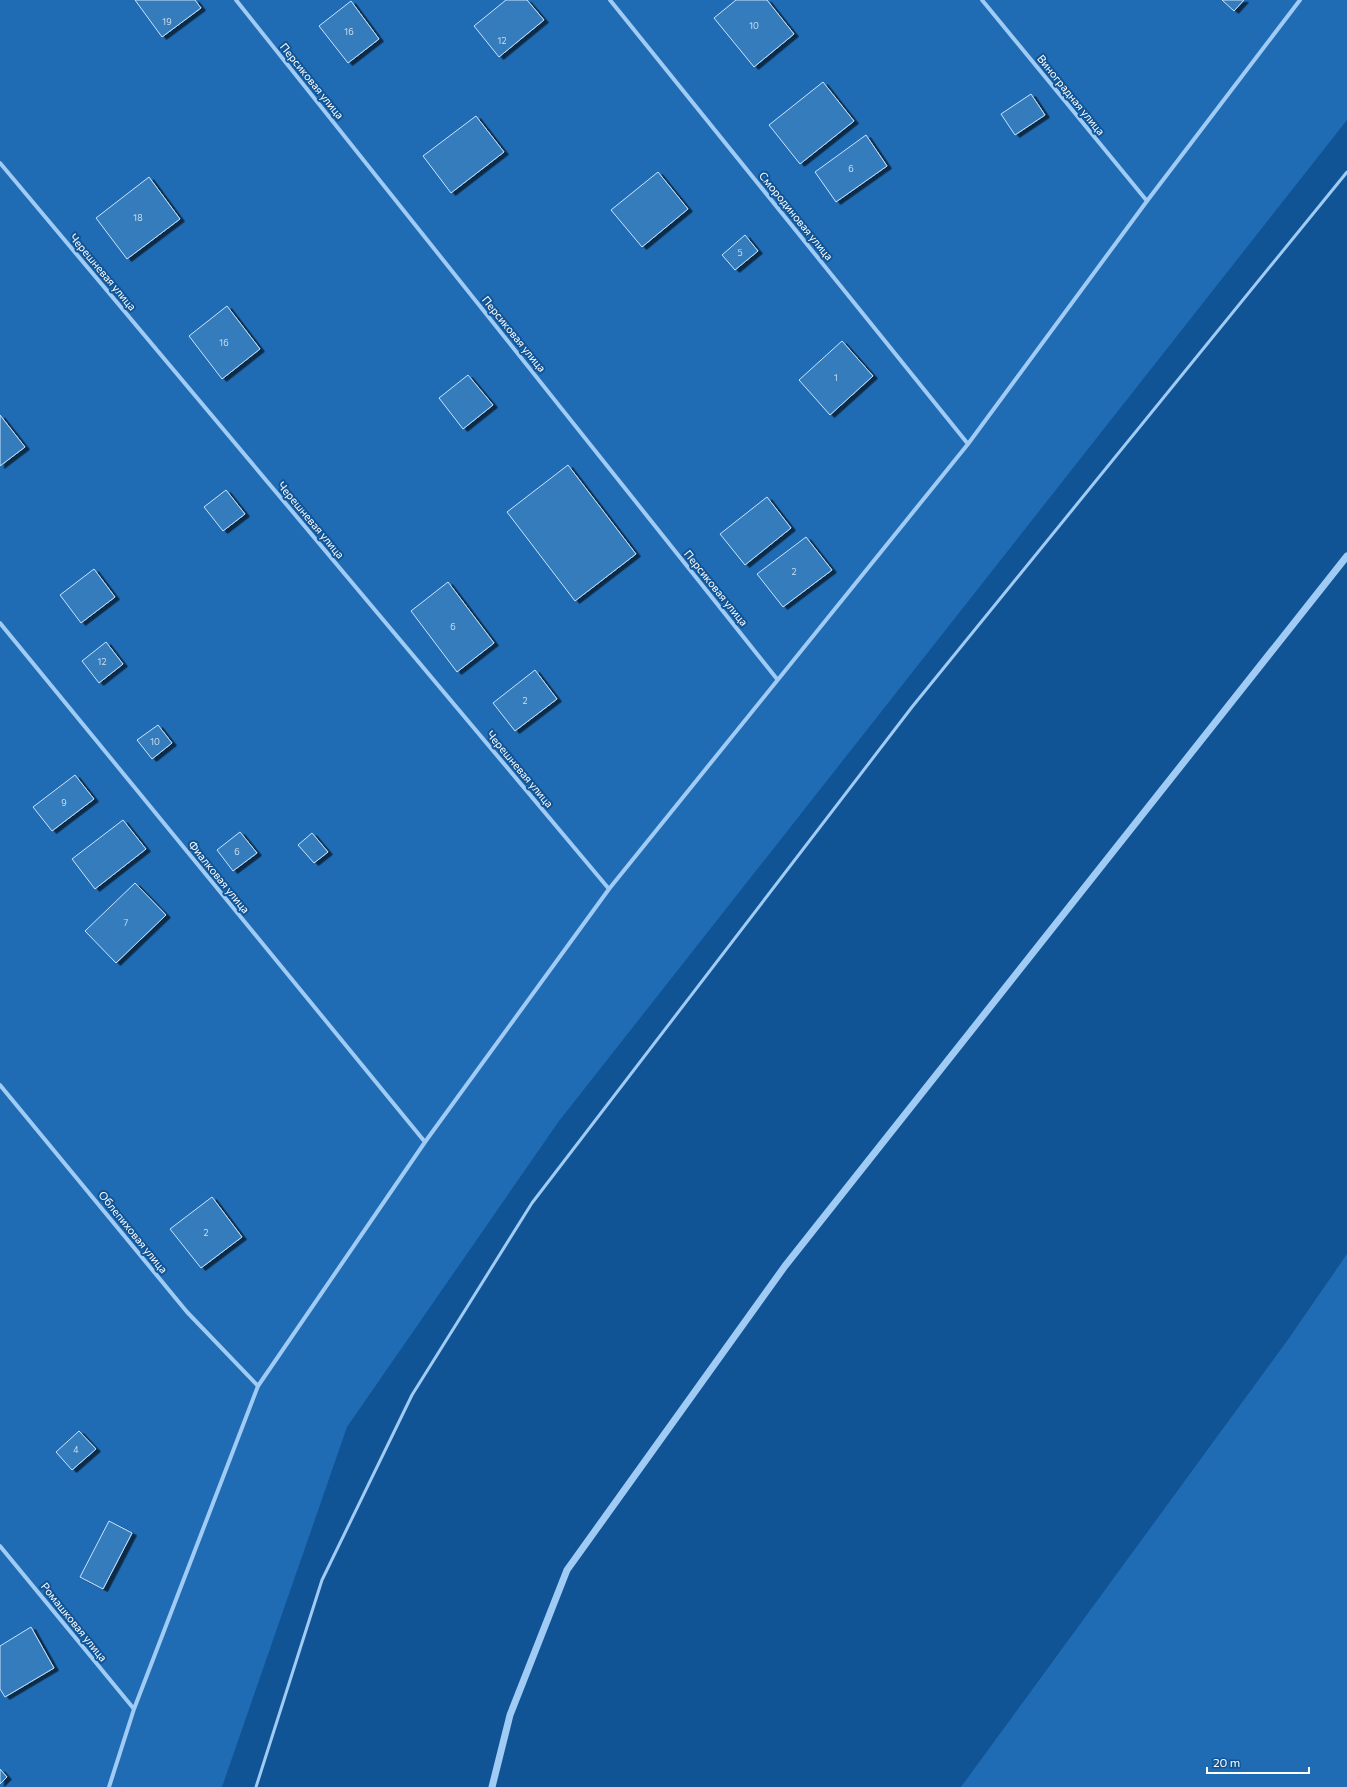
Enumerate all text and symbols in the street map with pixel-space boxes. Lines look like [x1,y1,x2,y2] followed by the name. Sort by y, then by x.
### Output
[162,16,172,27] house number: 19
[749,20,759,31] house number: 10
[344,26,354,37] house number: 16
[498,35,506,46] house number: 12
[278,40,347,121] street label: Персиковая улица
[1035,52,1108,137] street label: Виноградная улица
[848,163,854,174] house number: 6
[757,169,836,262] street label: Смородиновая улица
[133,212,143,223] house number: 18
[67,231,139,313] street label: Черешневая улица
[737,247,743,258] house number: 5
[480,293,549,374] street label: Персиковая улица
[219,337,229,348] house number: 16
[834,372,838,383] house number: 1
[275,479,347,561] street label: Черешневая улица
[682,547,751,628] street label: Персиковая улица
[792,566,797,577] house number: 2
[450,621,456,632] house number: 6
[98,656,106,667] house number: 12
[523,695,528,706] house number: 2
[484,728,556,810] street label: Черешневая улица
[150,736,160,747] house number: 10
[61,797,67,808] house number: 9
[186,838,253,916] street label: Фиалковая улица
[234,846,240,857] house number: 6
[124,917,129,928] house number: 7
[96,1188,171,1275] street label: Облепиховая улица
[204,1227,209,1238] house number: 2
[73,1444,79,1455] house number: 4
[39,1580,110,1664] street label: Ромашковая улица
[1207,1749,1309,1775] scale bar
[1213,1755,1240,1769] text: 20 m

